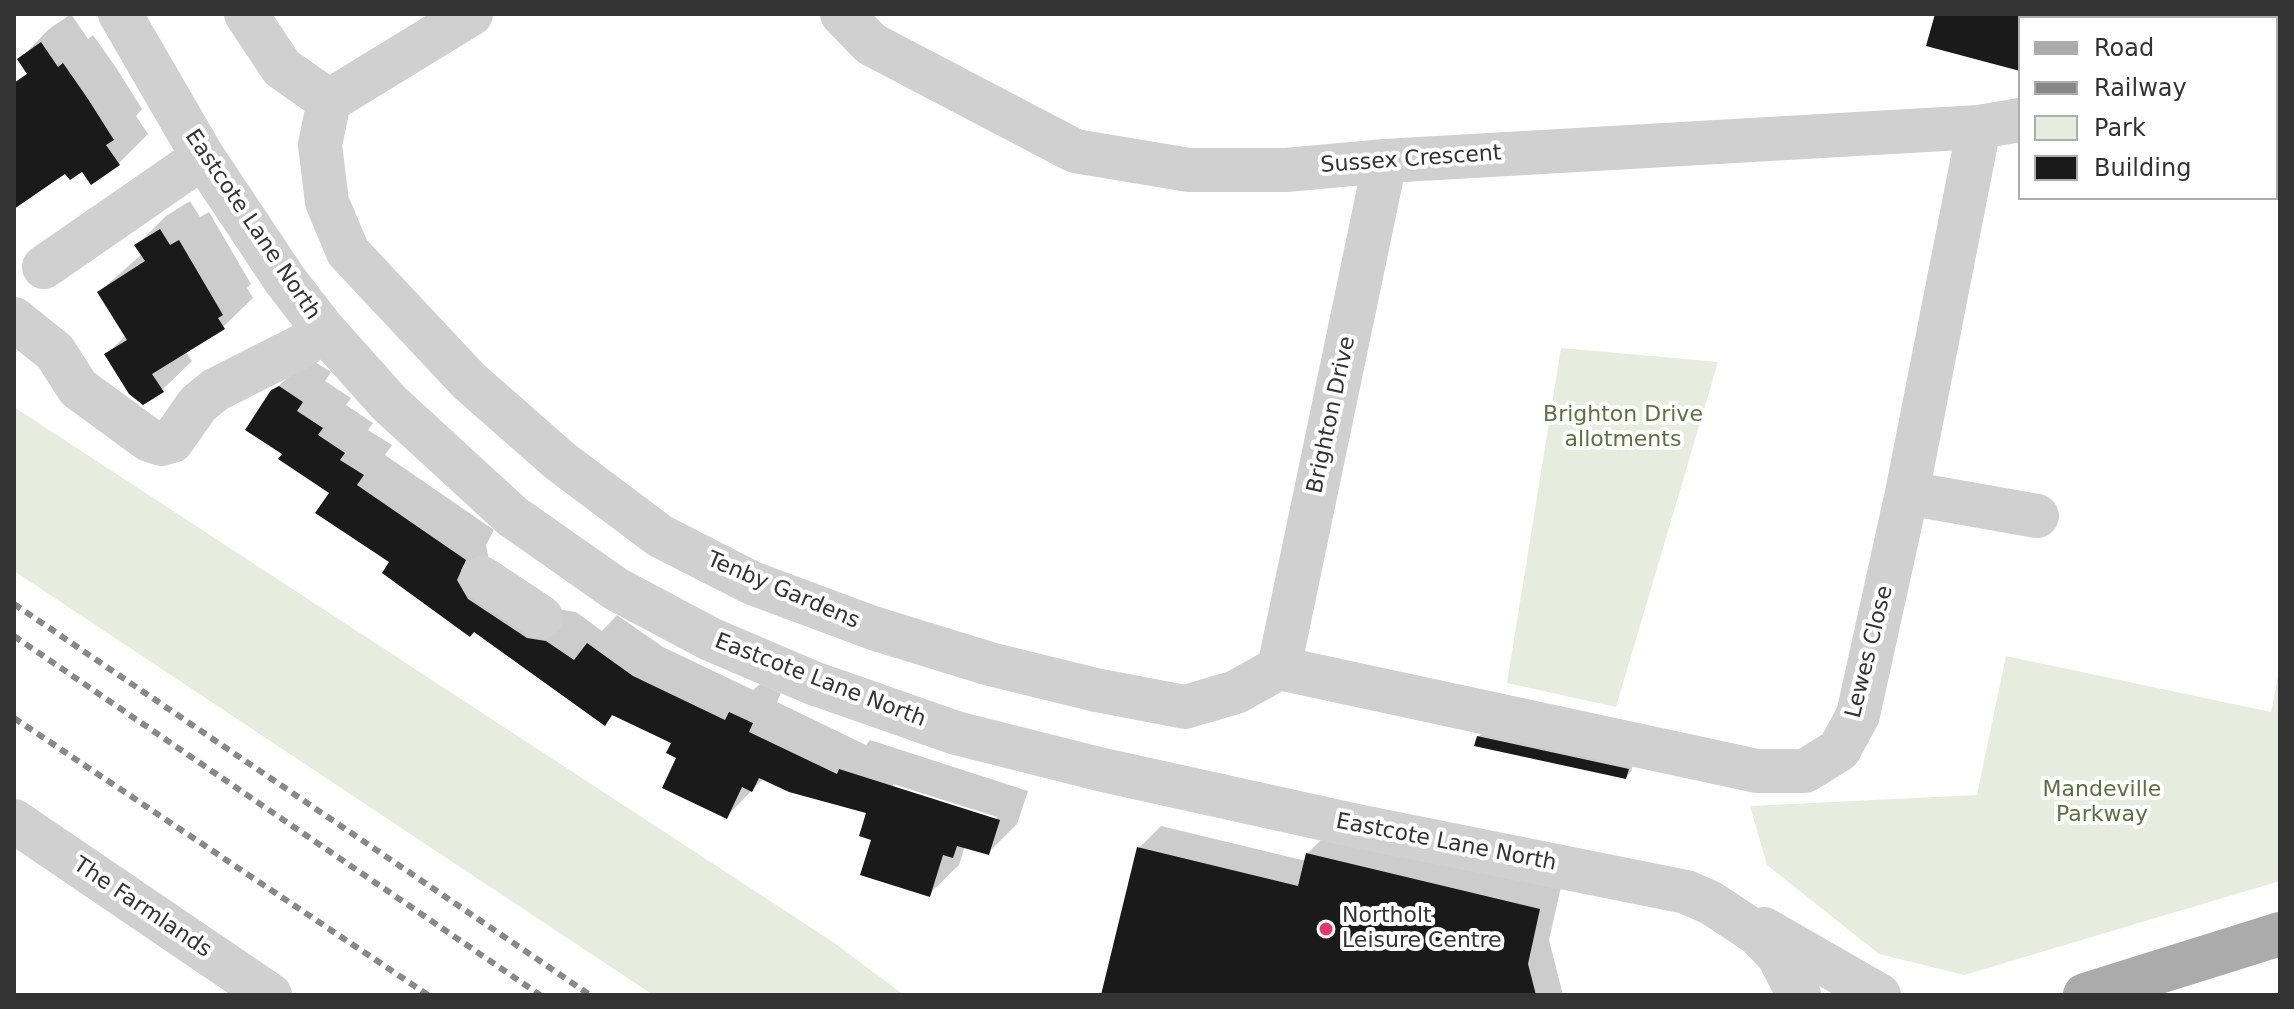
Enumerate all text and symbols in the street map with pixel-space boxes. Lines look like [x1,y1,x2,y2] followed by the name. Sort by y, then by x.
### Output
[2018,16,2278,200] legend
[2094,34,2154,62] text: Road
[2094,74,2187,102] text: Railway
[2094,114,2146,142] text: Park
[178,125,326,325] street label: Eastcote Lane North
[1320,141,1502,179] street label: Sussex Crescent
[2094,154,2191,182] text: Building
[1302,334,1362,496] street label: Brighton Drive
[1543,402,1703,454] park label: Brighton Drive allotments
[703,547,863,635] street label: Tenby Gardens
[1841,583,1899,721] street label: Lewes Close
[711,629,929,733] street label: Eastcote Lane North
[2043,777,2161,828] park label: Mandeville Parkway
[1334,809,1558,877] street label: Eastcote Lane North
[68,852,216,964] street label: The Farmlands
[1342,903,1502,954] place label: Northolt Leisure Centre
[1317,920,1335,938] marker: Northolt Leisure Centre

